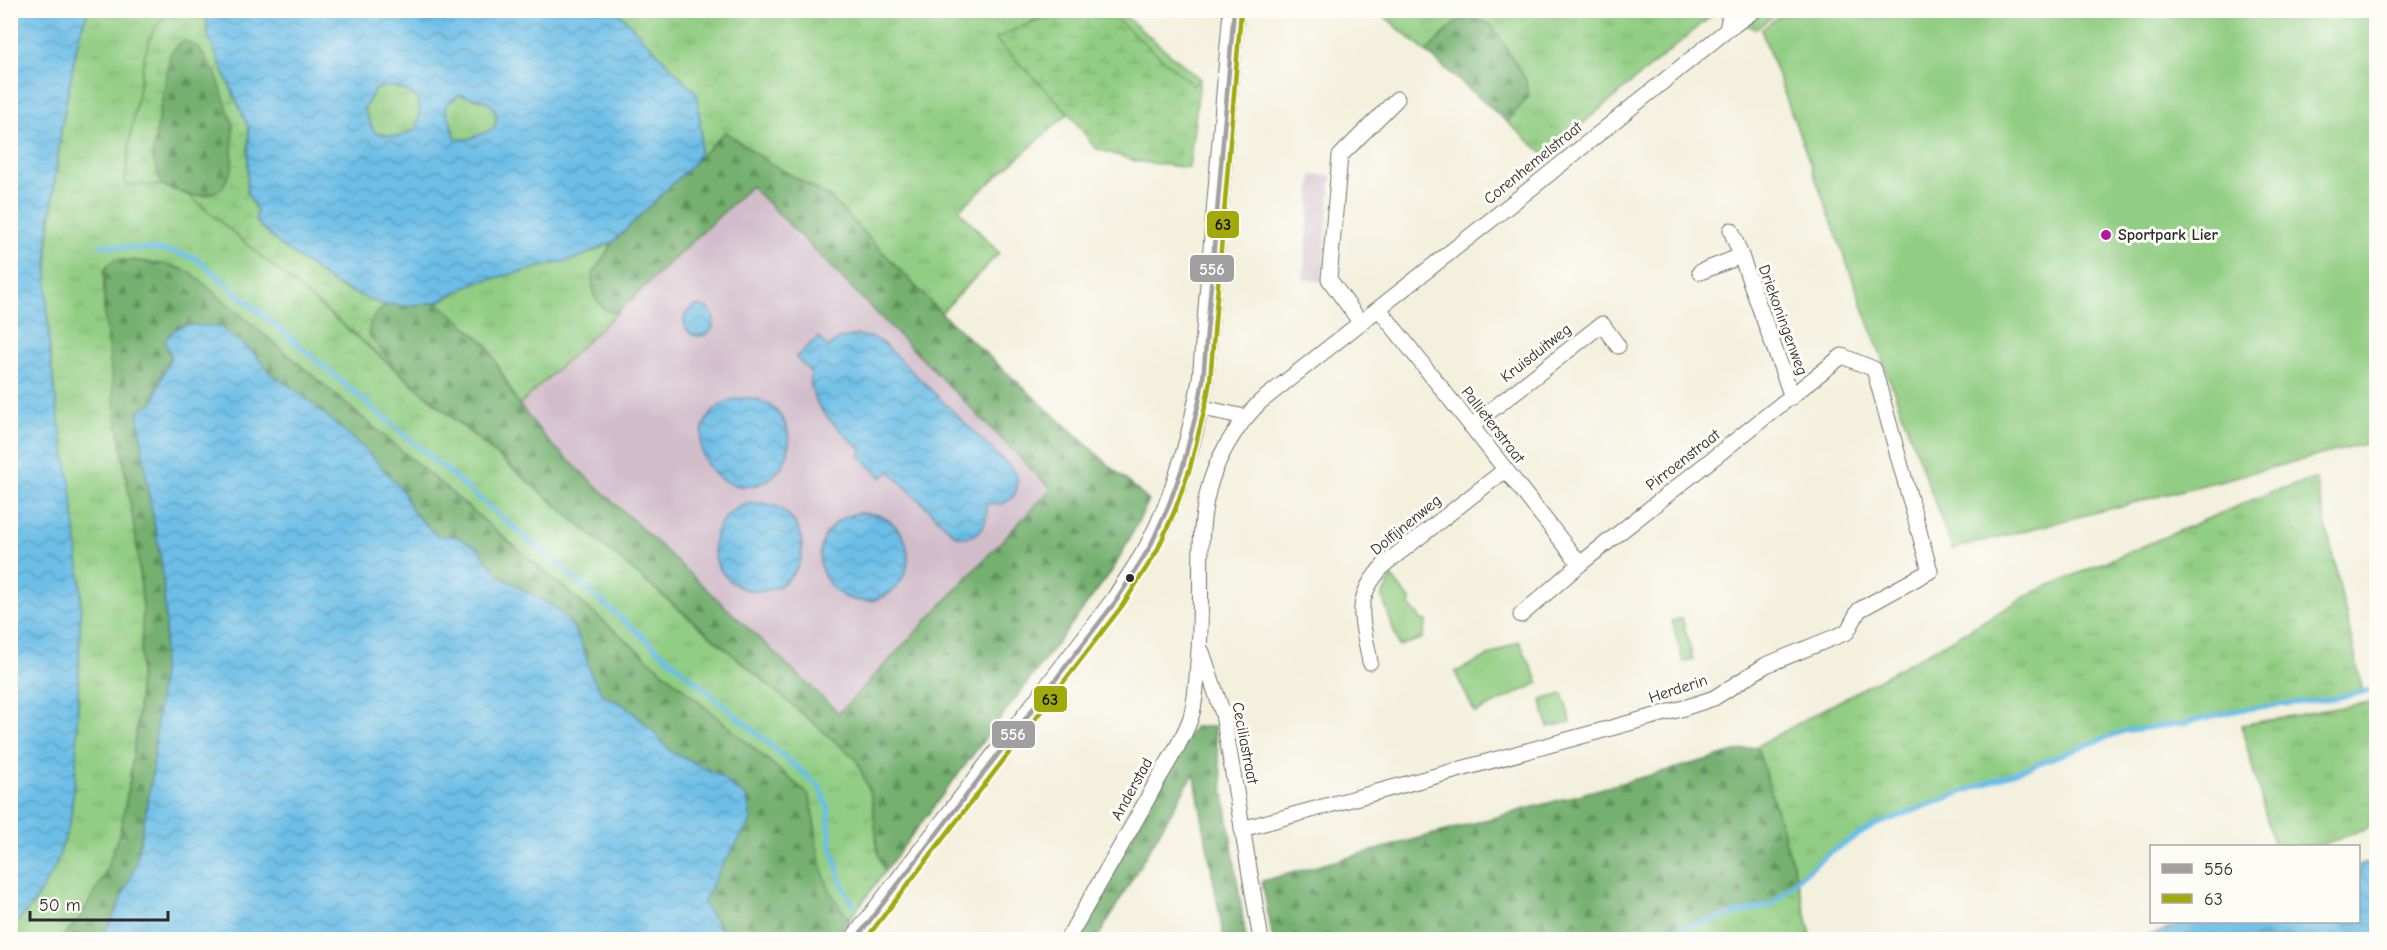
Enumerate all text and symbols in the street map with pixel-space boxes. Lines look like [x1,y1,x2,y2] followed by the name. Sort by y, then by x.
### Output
[1480,118,1586,208] street label: Corenhemelstraat
[1206,210,1240,239] line badge: 63
[1215,216,1231,234] text: 63
[2118,226,2218,244] place label: Sportpark Lier
[2099,228,2113,242] marker: Sportpark Lier
[1189,254,1235,283] line badge: 556
[1199,261,1225,279] text: 556
[1755,262,1811,378] street label: Driekoningenweg
[1497,320,1575,386] street label: Kruisduitweg
[1458,383,1529,467] street label: Pallieterstraat
[1642,425,1724,494] street label: Pirroenstraat
[1367,491,1445,559] street label: Dolfijnenweg
[1124,572,1136,584] unlabelled marker
[1646,671,1710,707] street label: Herderin
[1033,685,1068,713] line badge: 63
[1042,691,1058,709] text: 63
[1228,701,1262,786] street label: Ceciliastraat
[991,720,1036,749] line badge: 556
[1000,726,1026,744] text: 556
[1108,755,1156,823] street label: Anderstad
[2150,845,2360,923] legend
[2204,859,2233,880] text: 556
[30,884,168,922] scale bar
[2204,889,2223,910] text: 63
[39,895,81,916] text: 50 m

